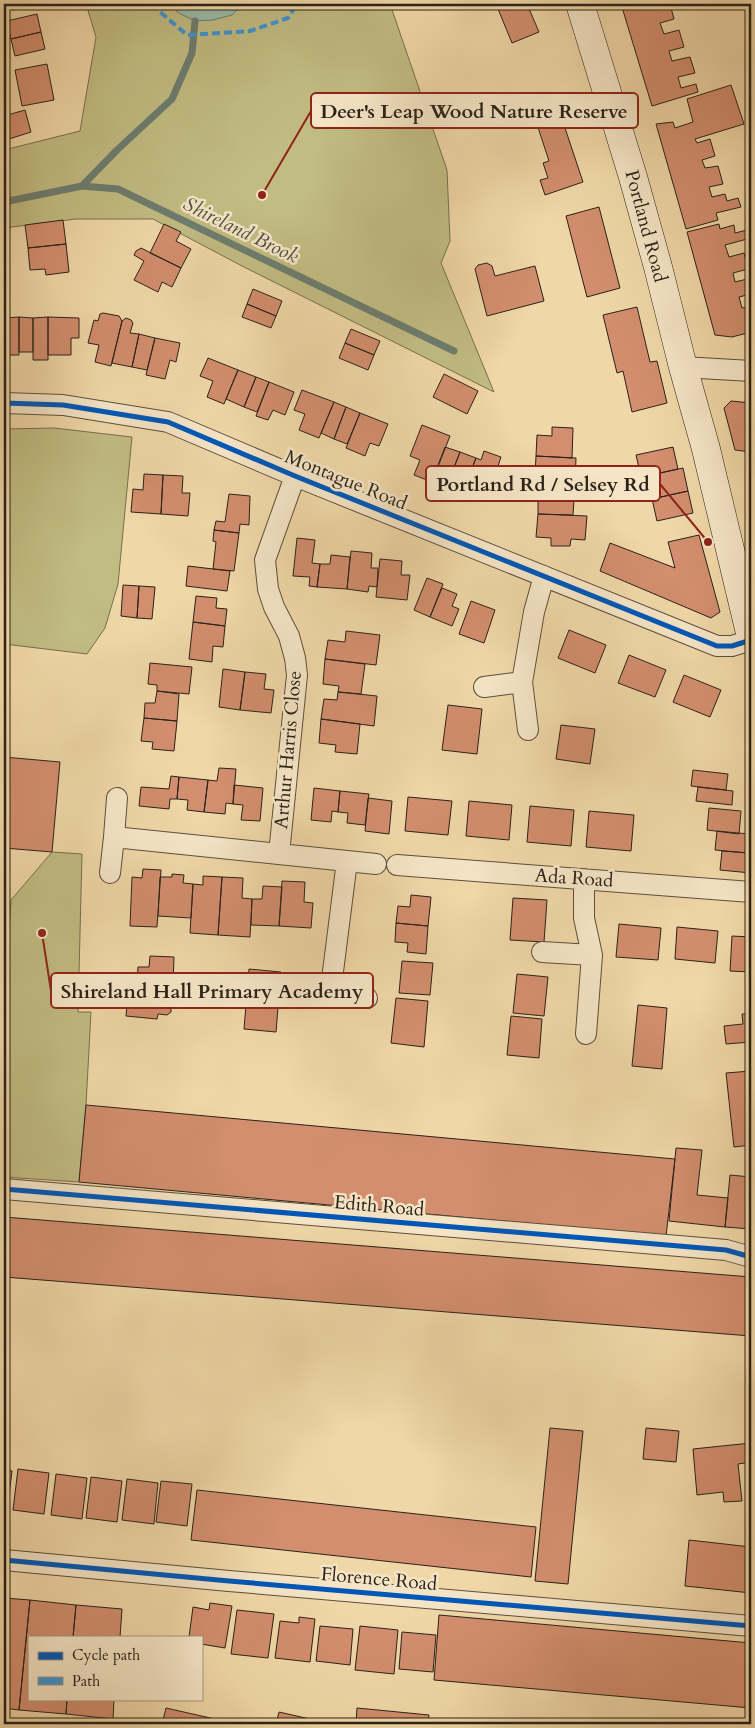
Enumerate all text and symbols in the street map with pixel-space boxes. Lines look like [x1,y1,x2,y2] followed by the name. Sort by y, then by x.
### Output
[311,93,638,128] callout: Deer's Leap Wood Nature Reserve
[320,98,628,125] text: Deer's Leap Wood Nature Reserve
[619,167,673,285] street label: Portland Road
[179,190,303,270] water label: Shireland Brook
[281,444,411,516] street label: Montague Road
[426,466,660,501] callout: Portland Rd / Selsey Rd
[436,471,650,498] text: Portland Rd / Selsey Rd
[268,670,308,830] street label: Arthur Harris Close
[534,862,614,894] street label: Ada Road
[51,973,373,1008] callout: Shireland Hall Primary Academy
[61,978,364,1005] text: Shireland Hall Primary Academy
[333,1189,425,1223] street label: Edith Road
[320,1561,438,1597] street label: Florence Road
[28,1636,202,1700] legend
[72,1645,141,1665] text: Cycle path
[72,1671,101,1691] text: Path

